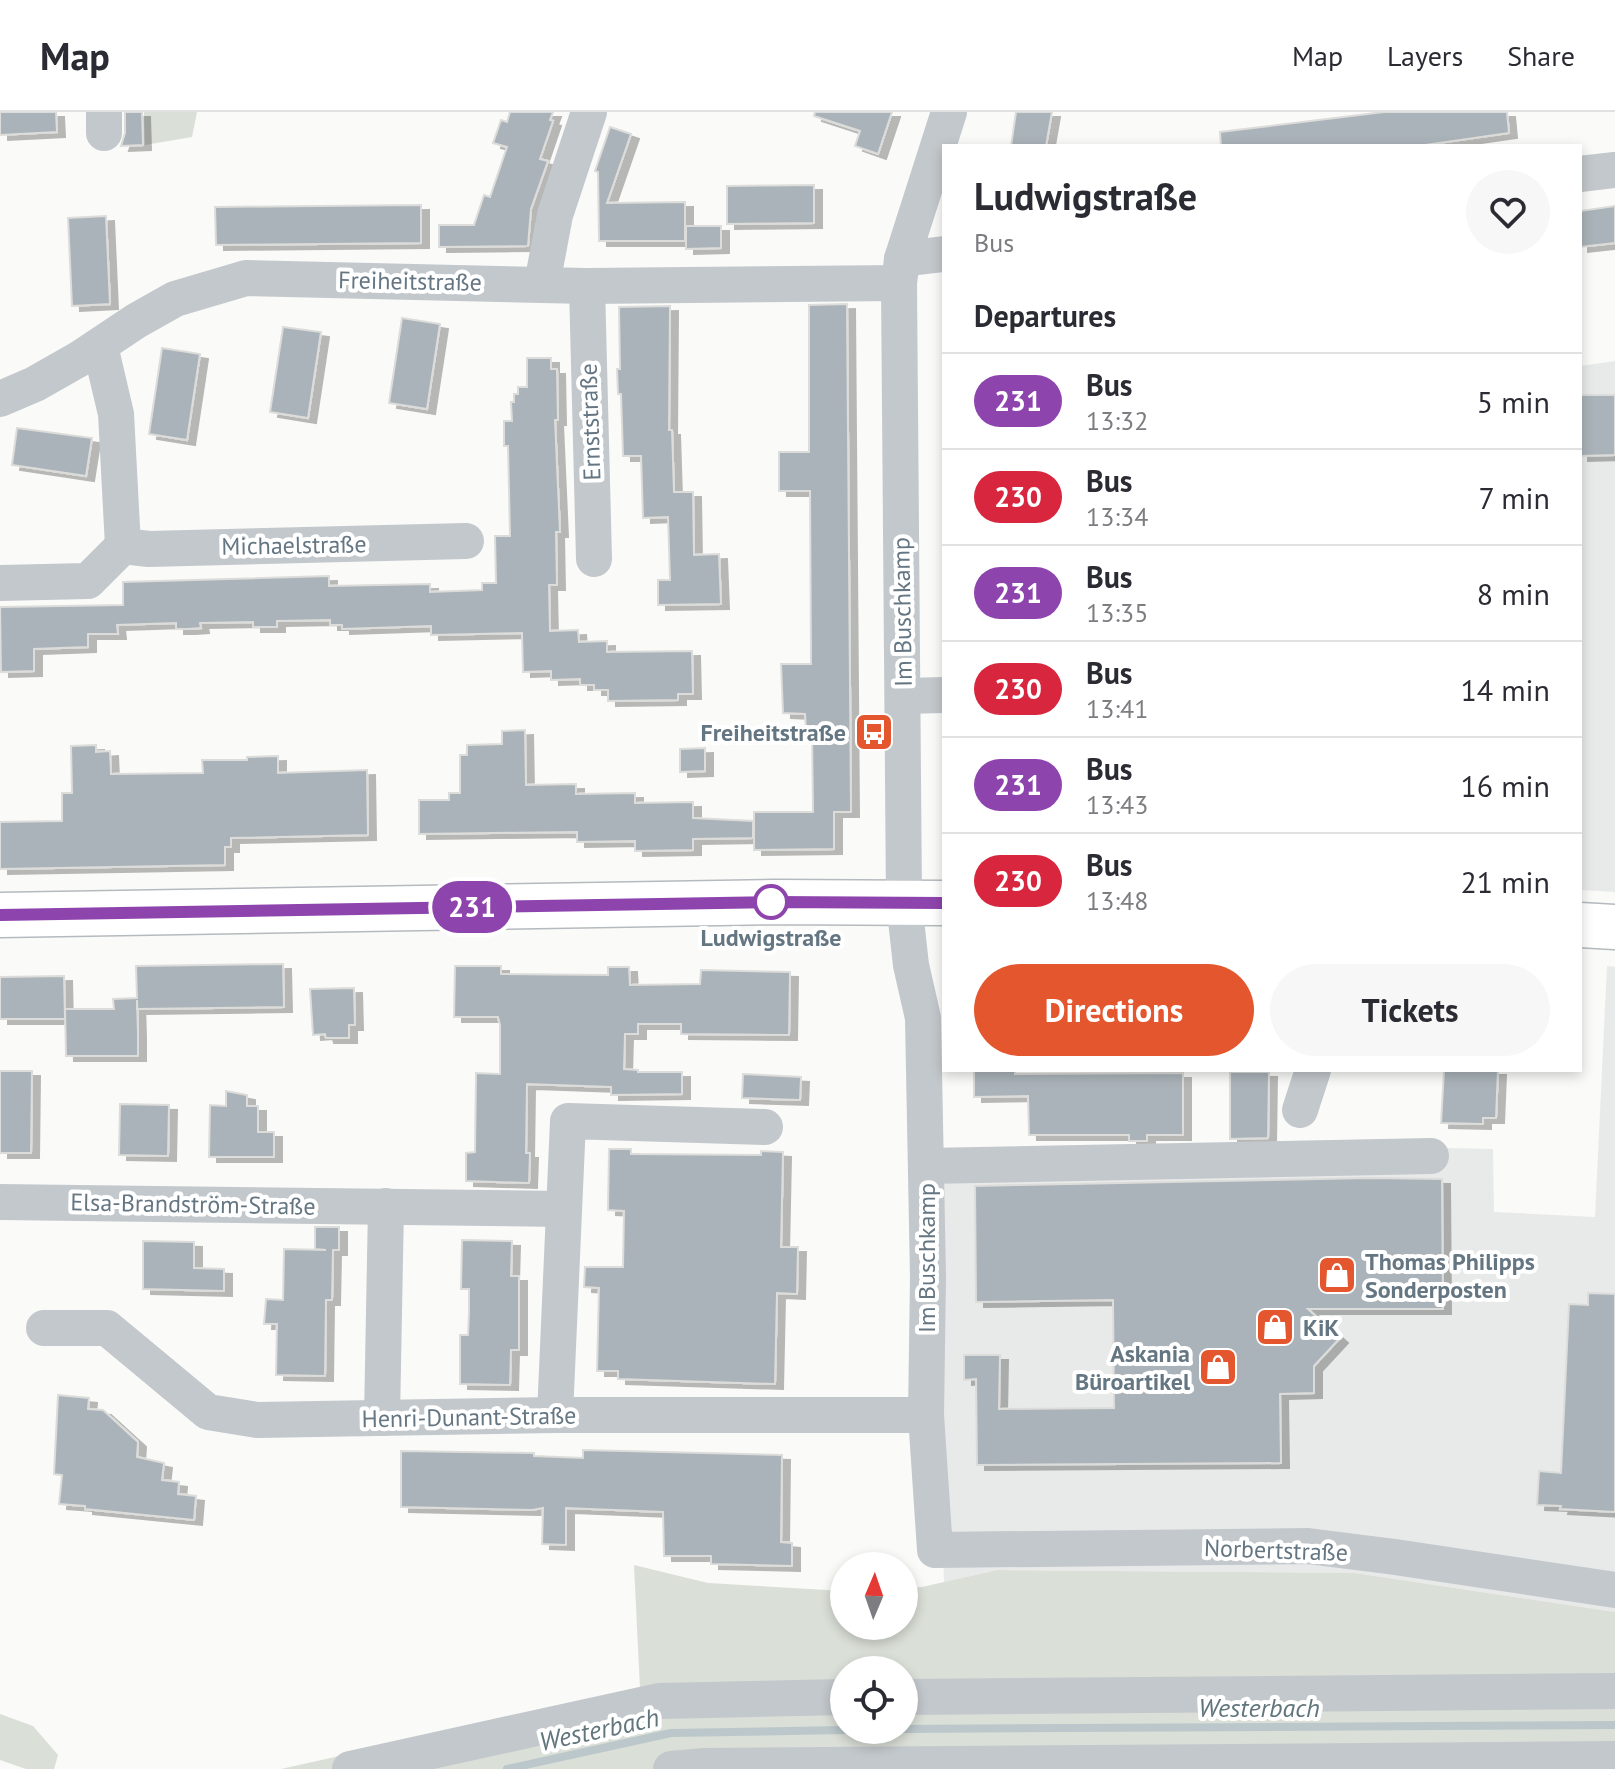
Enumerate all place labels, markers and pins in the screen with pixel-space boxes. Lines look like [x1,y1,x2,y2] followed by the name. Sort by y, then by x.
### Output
[853,711,895,753] bus stop icon: Freiheitstraße
[700,717,846,748] place label: Freiheitstraße
[754,885,788,919] marker: Ludwigstraße
[701,922,841,953] place label: Ludwigstraße
[1365,1246,1535,1305] place label: Thomas Philipps Sonderposten
[1316,1254,1358,1296] shop icon: Thomas Philipps Sonderposten
[1254,1306,1296,1348] shop icon: KiK
[1303,1312,1339,1343] place label: KiK
[1075,1338,1191,1397] place label: Askania Büroartikel
[1197,1346,1239,1388] shop icon: Askania Büroartikel

